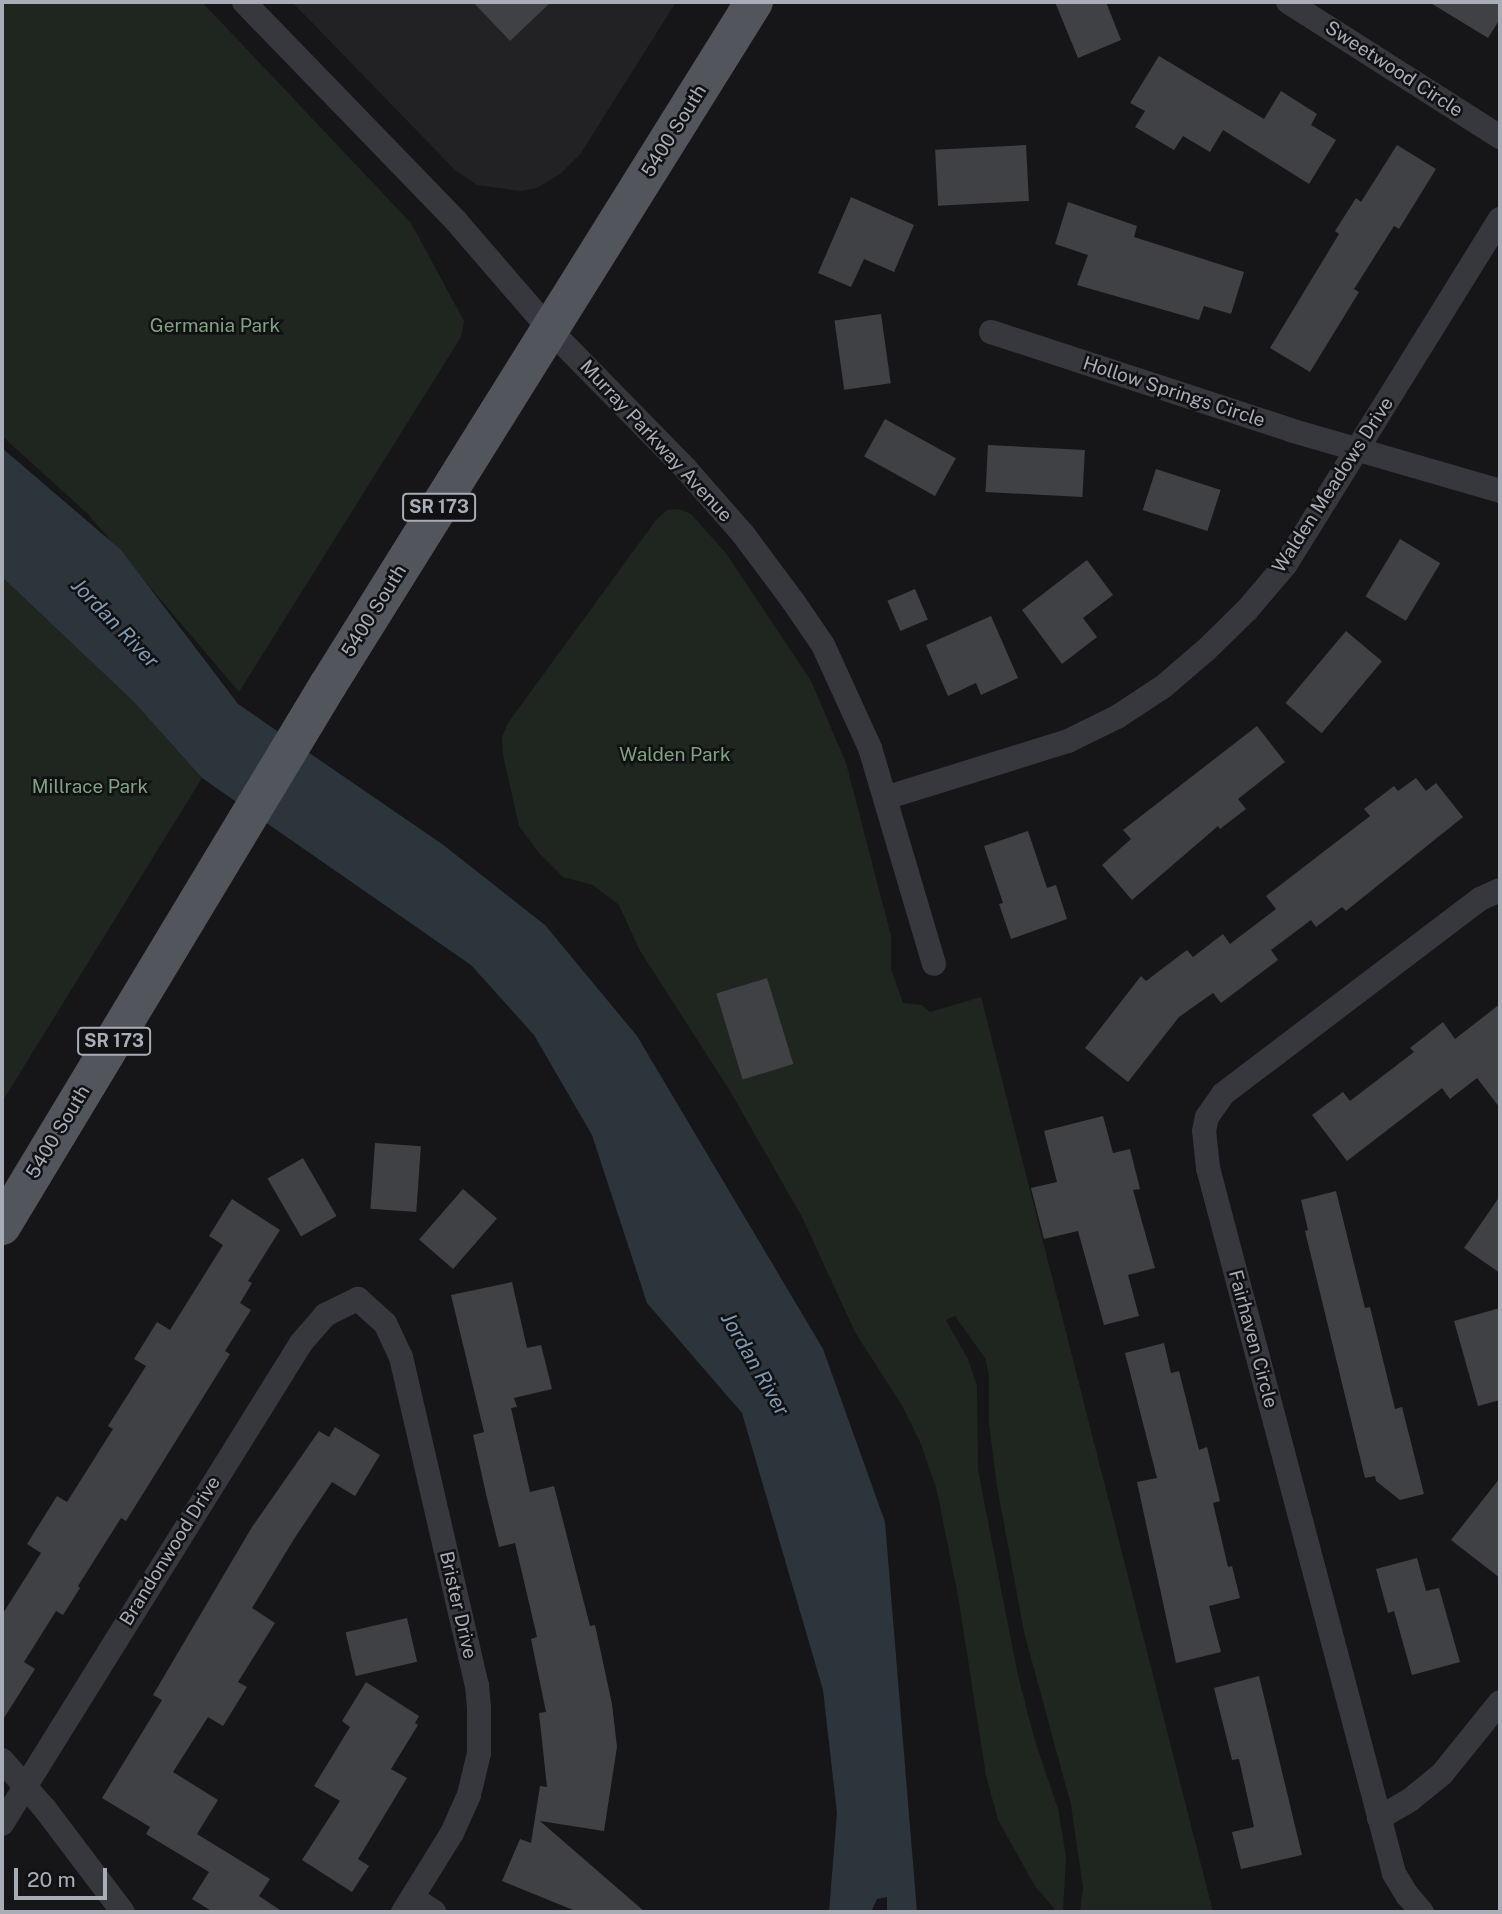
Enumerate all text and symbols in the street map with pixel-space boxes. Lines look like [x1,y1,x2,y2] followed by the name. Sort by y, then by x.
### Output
[1321,16,1467,122] street label: Sweetwood Circle
[637,81,711,181] street label: 5400 South
[150,315,280,337] park label: Germania Park
[1080,352,1268,432] street label: Hollow Springs Circle
[575,355,737,527] street label: Murray Parkway Avenue
[1268,393,1398,577] street label: Walden Meadows Drive
[400,492,478,522] road number: SR 173
[337,561,411,661] street label: 5400 South
[66,573,164,673] water label: Jordan River
[619,744,731,766] park label: Walden Park
[32,776,148,798] park label: Millrace Park
[76,1026,152,1056] road number: SR 173
[21,1081,95,1183] street label: 5400 South
[1224,1267,1282,1411] street label: Fairhaven Circle
[715,1308,795,1420] water label: Jordan River
[115,1472,225,1630] street label: Brandonwood Drive
[435,1549,481,1661] street label: Brister Drive
[18,1854,110,1898] scale bar
[27,1867,76,1892] text: 20 m

